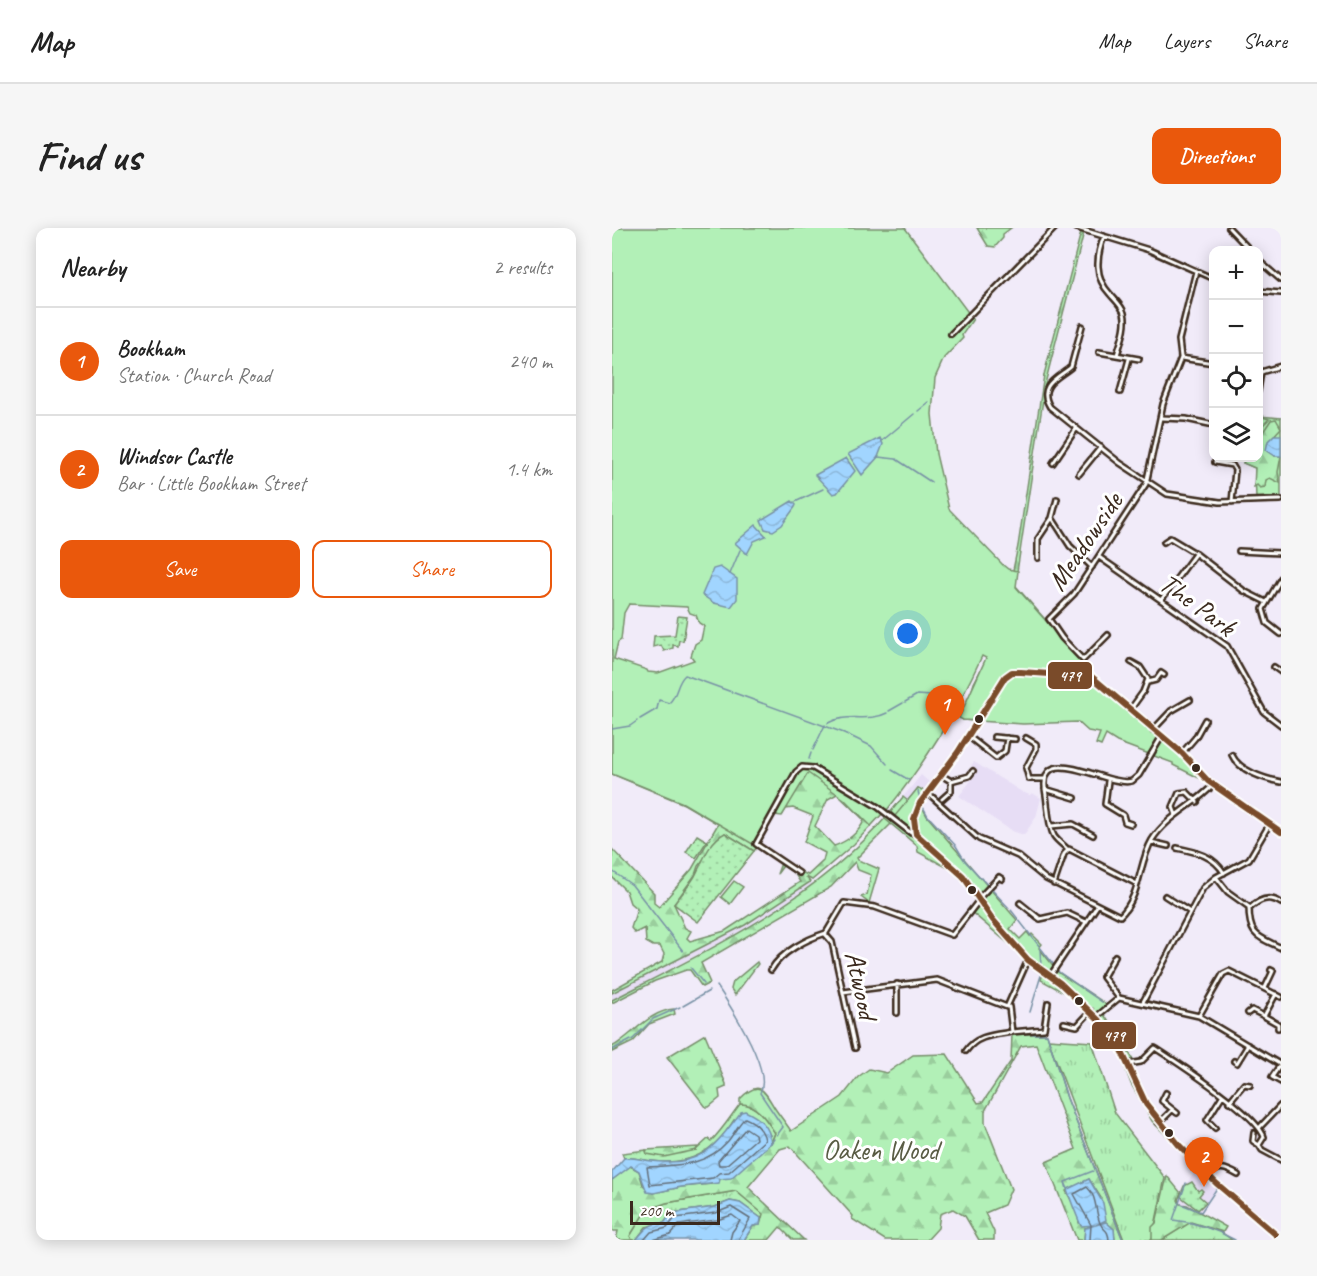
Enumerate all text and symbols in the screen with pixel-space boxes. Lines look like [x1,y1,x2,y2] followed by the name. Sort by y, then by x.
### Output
[30,24,73,59] text: Map
[1098,28,1131,54] text: Map
[1164,28,1210,54] text: Layers
[1243,28,1287,54] text: Share
[1152,128,1281,184] button: Directions
[36,130,141,183] text: Find us
[1209,246,1263,462] map controls
[1209,246,1263,300] button: +
[60,251,125,284] text: Nearby
[493,255,552,280] text: 2 results
[1209,300,1263,354] button: −
[117,335,185,363] text: Bookham
[75,349,84,374] text: 1
[509,349,552,374] text: 240 m
[1209,354,1263,408] button: locate
[117,363,271,388] text: Station · Church Road
[1209,408,1263,462] button: layers
[117,443,232,471] text: Windsor Castle
[75,457,84,482] text: 2
[506,457,552,482] text: 1.4 km
[117,471,306,496] text: Bar · Little Bookham Street
[1039,484,1131,597] street label: Meadowside
[60,540,300,598] button: Save
[312,540,552,598] button: Share
[1153,565,1244,645] street label: The Park
[893,619,922,648] your location
[1047,661,1093,690] line badge: 479
[1059,666,1083,686] text: 479
[926,686,964,735] pin: 1
[973,713,985,725] unlabelled marker
[1190,762,1202,774] unlabelled marker
[966,884,978,896] unlabelled marker
[837,948,887,1026] street label: Atwood
[1073,995,1085,1007] unlabelled marker
[1091,1021,1137,1050] line badge: 479
[1103,1026,1127,1046] text: 479
[1163,1127,1175,1139] unlabelled marker
[823,1132,943,1167] park label: Oaken Wood
[1184,1138,1224,1187] pin: 2
[630,1198,720,1226] scale bar
[639,1201,673,1221] text: 200 m

